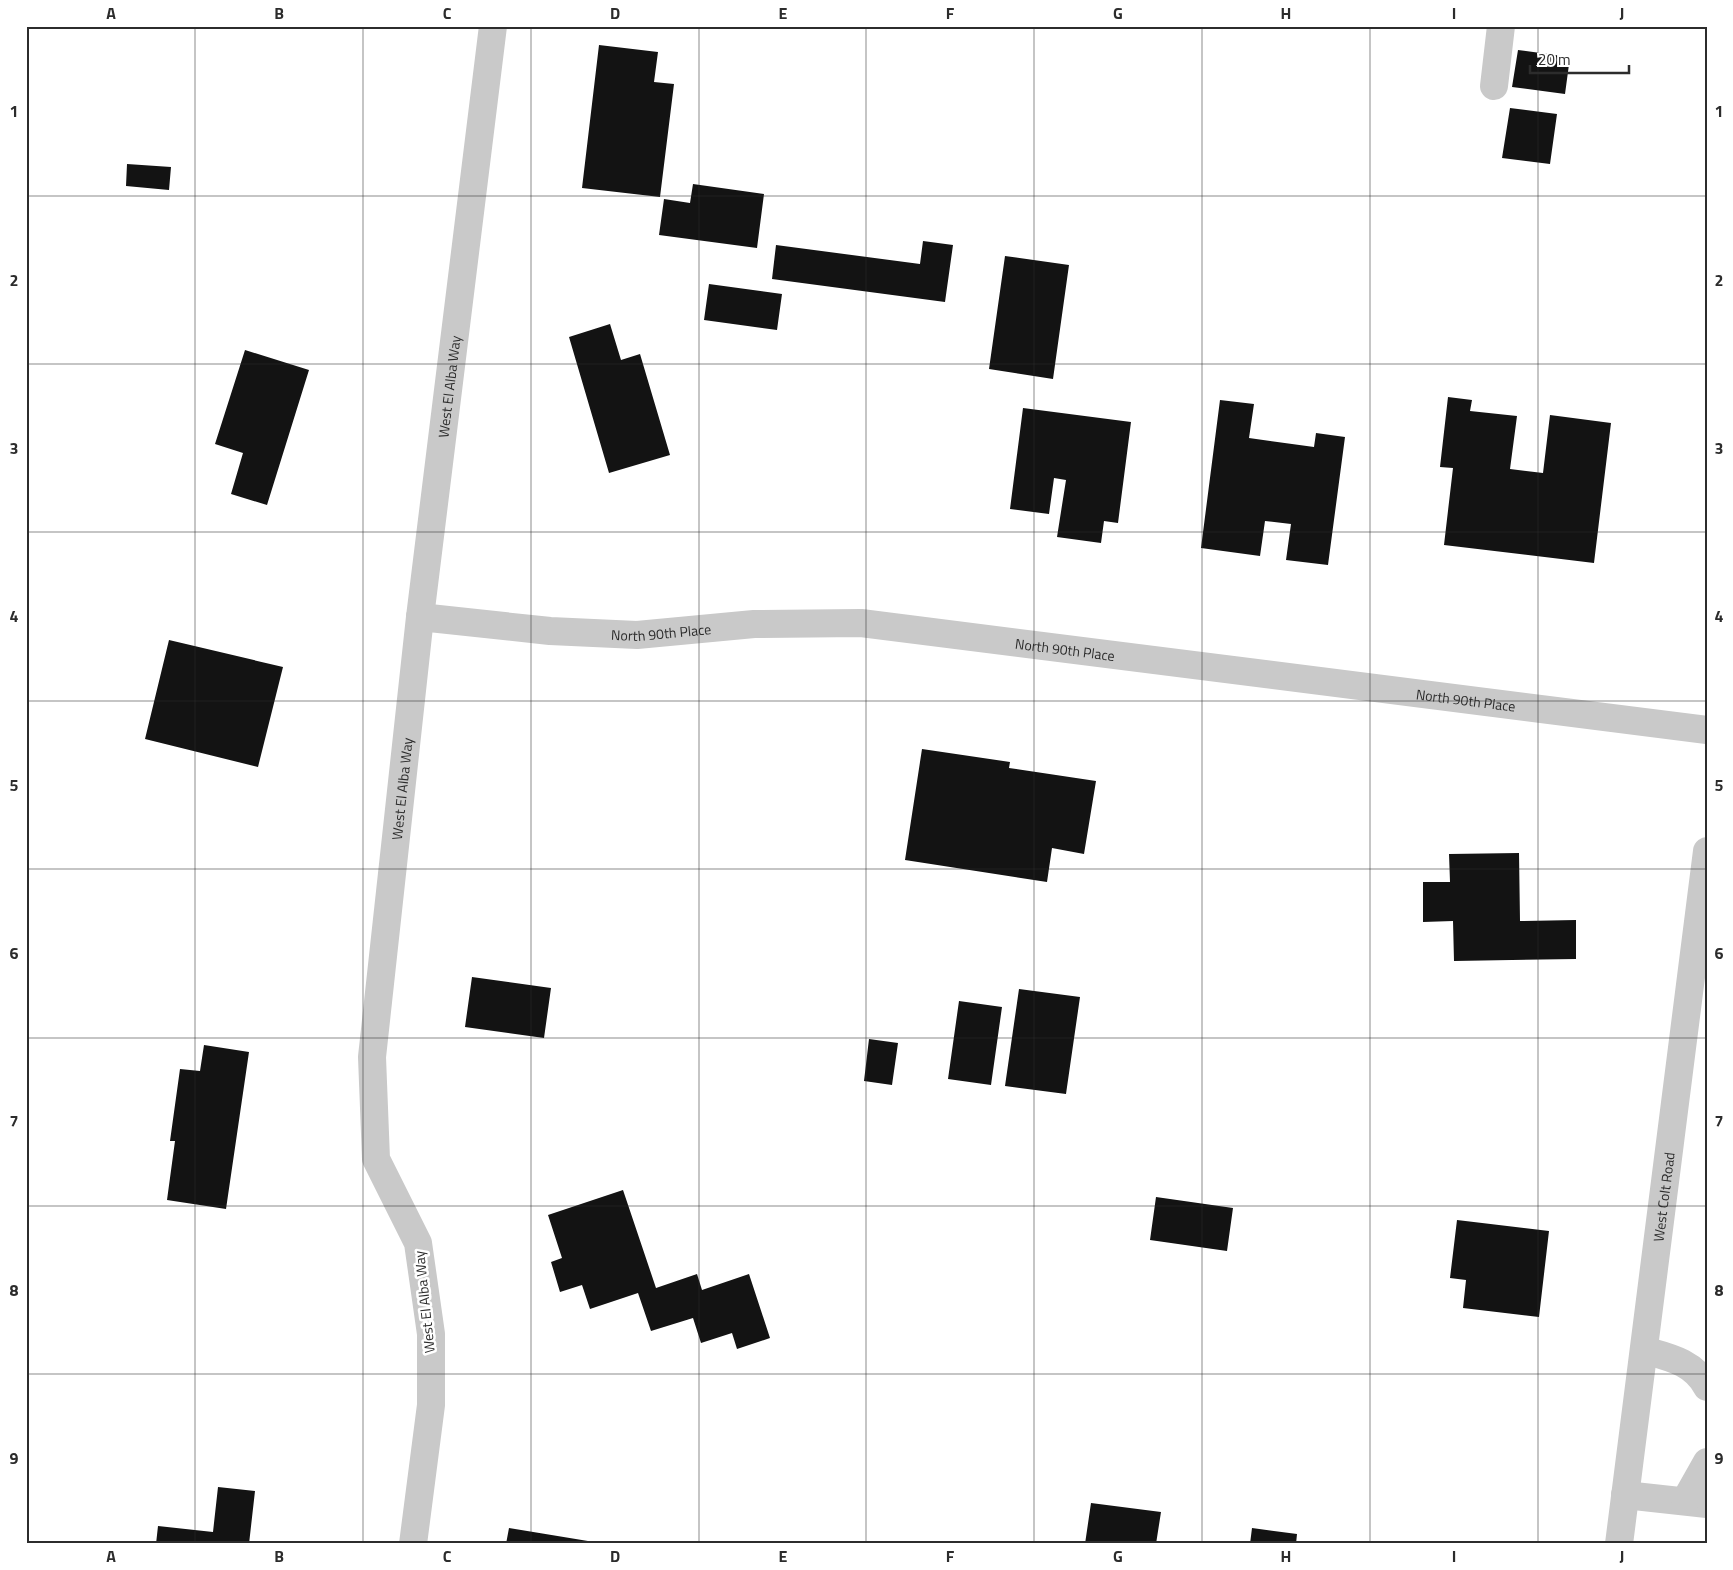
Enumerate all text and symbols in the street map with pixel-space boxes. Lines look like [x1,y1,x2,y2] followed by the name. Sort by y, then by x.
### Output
[106,1,116,25] text: A
[274,1,284,25] text: B
[443,1,452,25] text: C
[610,1,620,25] text: D
[779,1,788,25] text: E
[946,1,955,25] text: F
[1113,1,1123,25] text: G
[1281,1,1291,25] text: H
[1452,1,1456,25] text: I
[1620,1,1624,25] text: J
[1530,42,1629,74] scale bar
[1538,48,1571,71] text: 20 m
[10,99,18,123] text: 1
[1715,99,1723,123] text: 1
[10,268,18,292] text: 2
[1715,268,1723,292] text: 2
[432,334,465,439] street label: West El Alba Way
[10,436,18,460] text: 3
[1715,436,1723,460] text: 3
[10,604,19,628] text: 4
[1715,604,1724,628] text: 4
[611,618,712,646] street label: North 90th Place
[1014,632,1116,666] street label: North 90th Place
[1415,683,1517,716] street label: North 90th Place
[385,736,417,841] street label: West El Alba Way
[10,773,19,797] text: 5
[1715,773,1724,797] text: 5
[10,941,19,965] text: 6
[1715,941,1724,965] text: 6
[10,1109,18,1133] text: 7
[1715,1109,1723,1133] text: 7
[1647,1151,1679,1243] street label: West Colt Road
[408,1250,440,1354] street label: West El Alba Way
[10,1278,19,1302] text: 8
[1715,1278,1724,1302] text: 8
[10,1446,19,1470] text: 9
[1715,1446,1724,1470] text: 9
[106,1544,116,1568] text: A
[274,1544,284,1568] text: B
[443,1544,452,1568] text: C
[610,1544,620,1568] text: D
[779,1544,788,1568] text: E
[946,1544,955,1568] text: F
[1113,1544,1123,1568] text: G
[1281,1544,1291,1568] text: H
[1452,1544,1456,1568] text: I
[1620,1544,1624,1568] text: J

